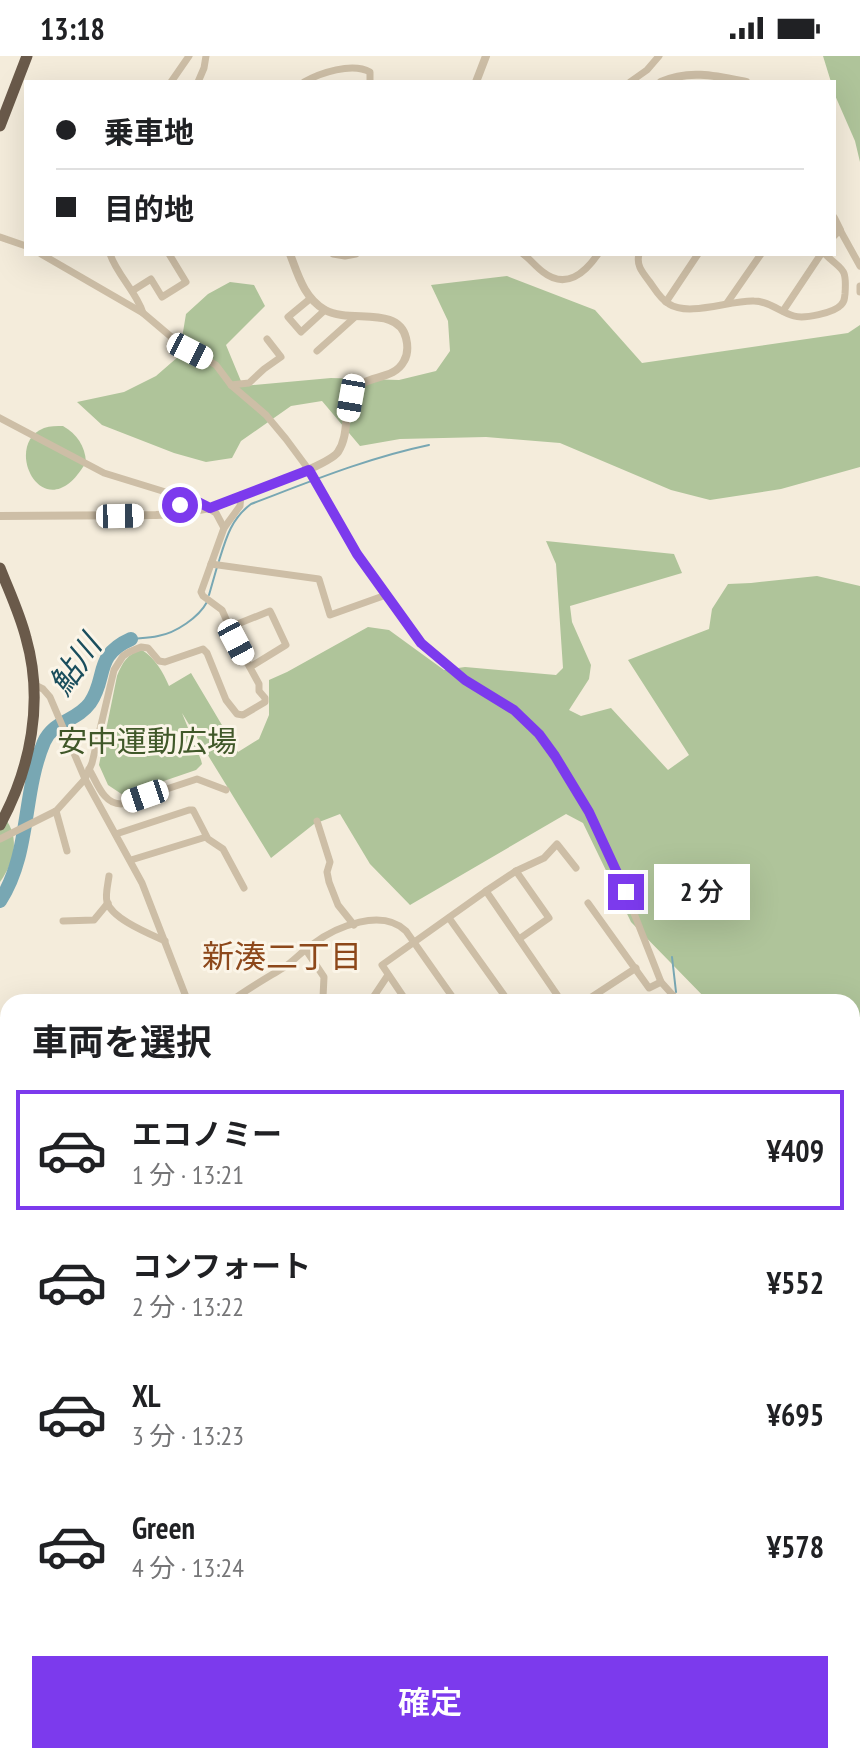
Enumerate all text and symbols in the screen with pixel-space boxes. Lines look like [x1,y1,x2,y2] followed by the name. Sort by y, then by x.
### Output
[40,9,105,48] text: 13:18
[104,112,194,151] text: 乗車地
[104,189,194,228] text: 目的地
[163,329,217,373] car
[335,372,367,424] car
[162,487,198,523] route start
[96,504,144,528] car
[214,615,258,669] car
[39,624,111,703] water label: 鮎川
[57,721,237,760] park label: 安中運動広場
[118,777,172,815] car
[654,864,750,920] callout: 2 分
[608,874,644,910] route end
[680,875,724,908] text: 2 分
[202,935,362,977] district label: 新湊二丁目
[32,1018,212,1065] text: 車両を選択
[36,1114,108,1186] icon: car
[132,1114,282,1153] text: エコノミー
[767,1131,824,1170] text: ¥409
[132,1158,244,1191] text: 1 分 · 13:21
[36,1246,108,1318] icon: car
[132,1246,311,1285] text: コンフォート
[767,1263,824,1302] text: ¥552
[132,1290,244,1323] text: 2 分 · 13:22
[132,1376,161,1415] text: XL
[36,1378,108,1450] icon: car
[767,1395,824,1434] text: ¥695
[132,1419,244,1452] text: 3 分 · 13:23
[132,1508,195,1547] text: Green
[36,1510,108,1582] icon: car
[767,1527,824,1566] text: ¥578
[132,1551,244,1584] text: 4 分 · 13:24
[32,1656,828,1748] button: 確定

